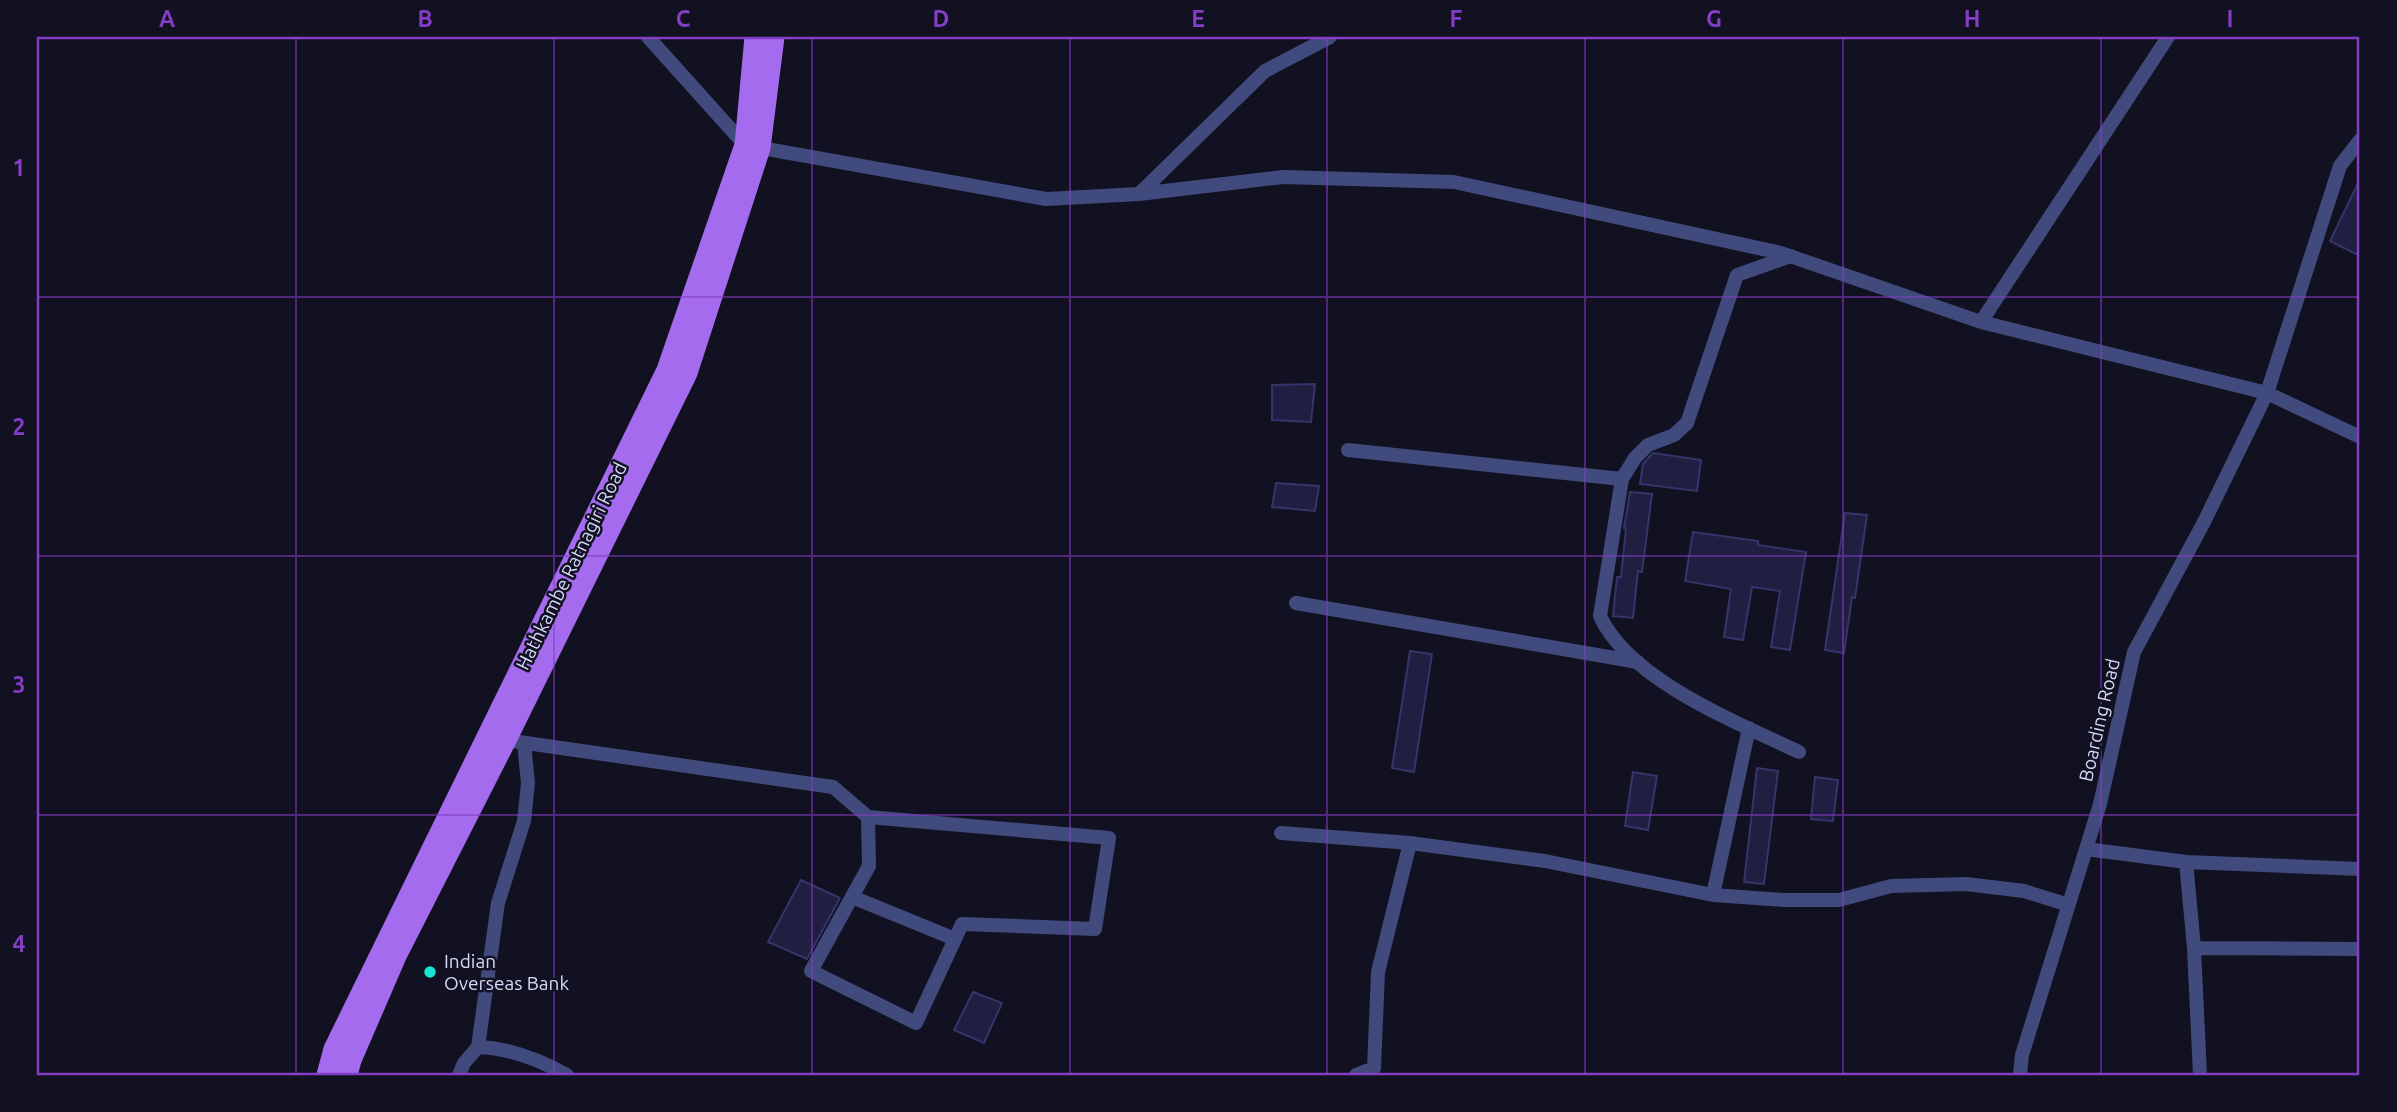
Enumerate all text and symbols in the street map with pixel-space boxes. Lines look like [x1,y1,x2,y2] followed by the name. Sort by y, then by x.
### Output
[159,6,175,31] text: A
[417,6,433,31] text: B
[676,6,691,31] text: C
[933,6,949,31] text: D
[1191,6,1205,31] text: E
[1450,6,1463,31] text: F
[1706,6,1722,31] text: G
[1964,6,1980,31] text: H
[2227,6,2233,31] text: I
[13,155,25,180] text: 1
[13,414,25,439] text: 2
[511,459,631,673] street label: Hathkambe Ratnagiri Road
[2074,656,2124,784] street label: Boarding Road
[13,672,25,697] text: 3
[13,931,26,956] text: 4
[444,950,569,994] place label: Indian Overseas Bank
[422,964,438,980] marker: Indian Overseas Bank

